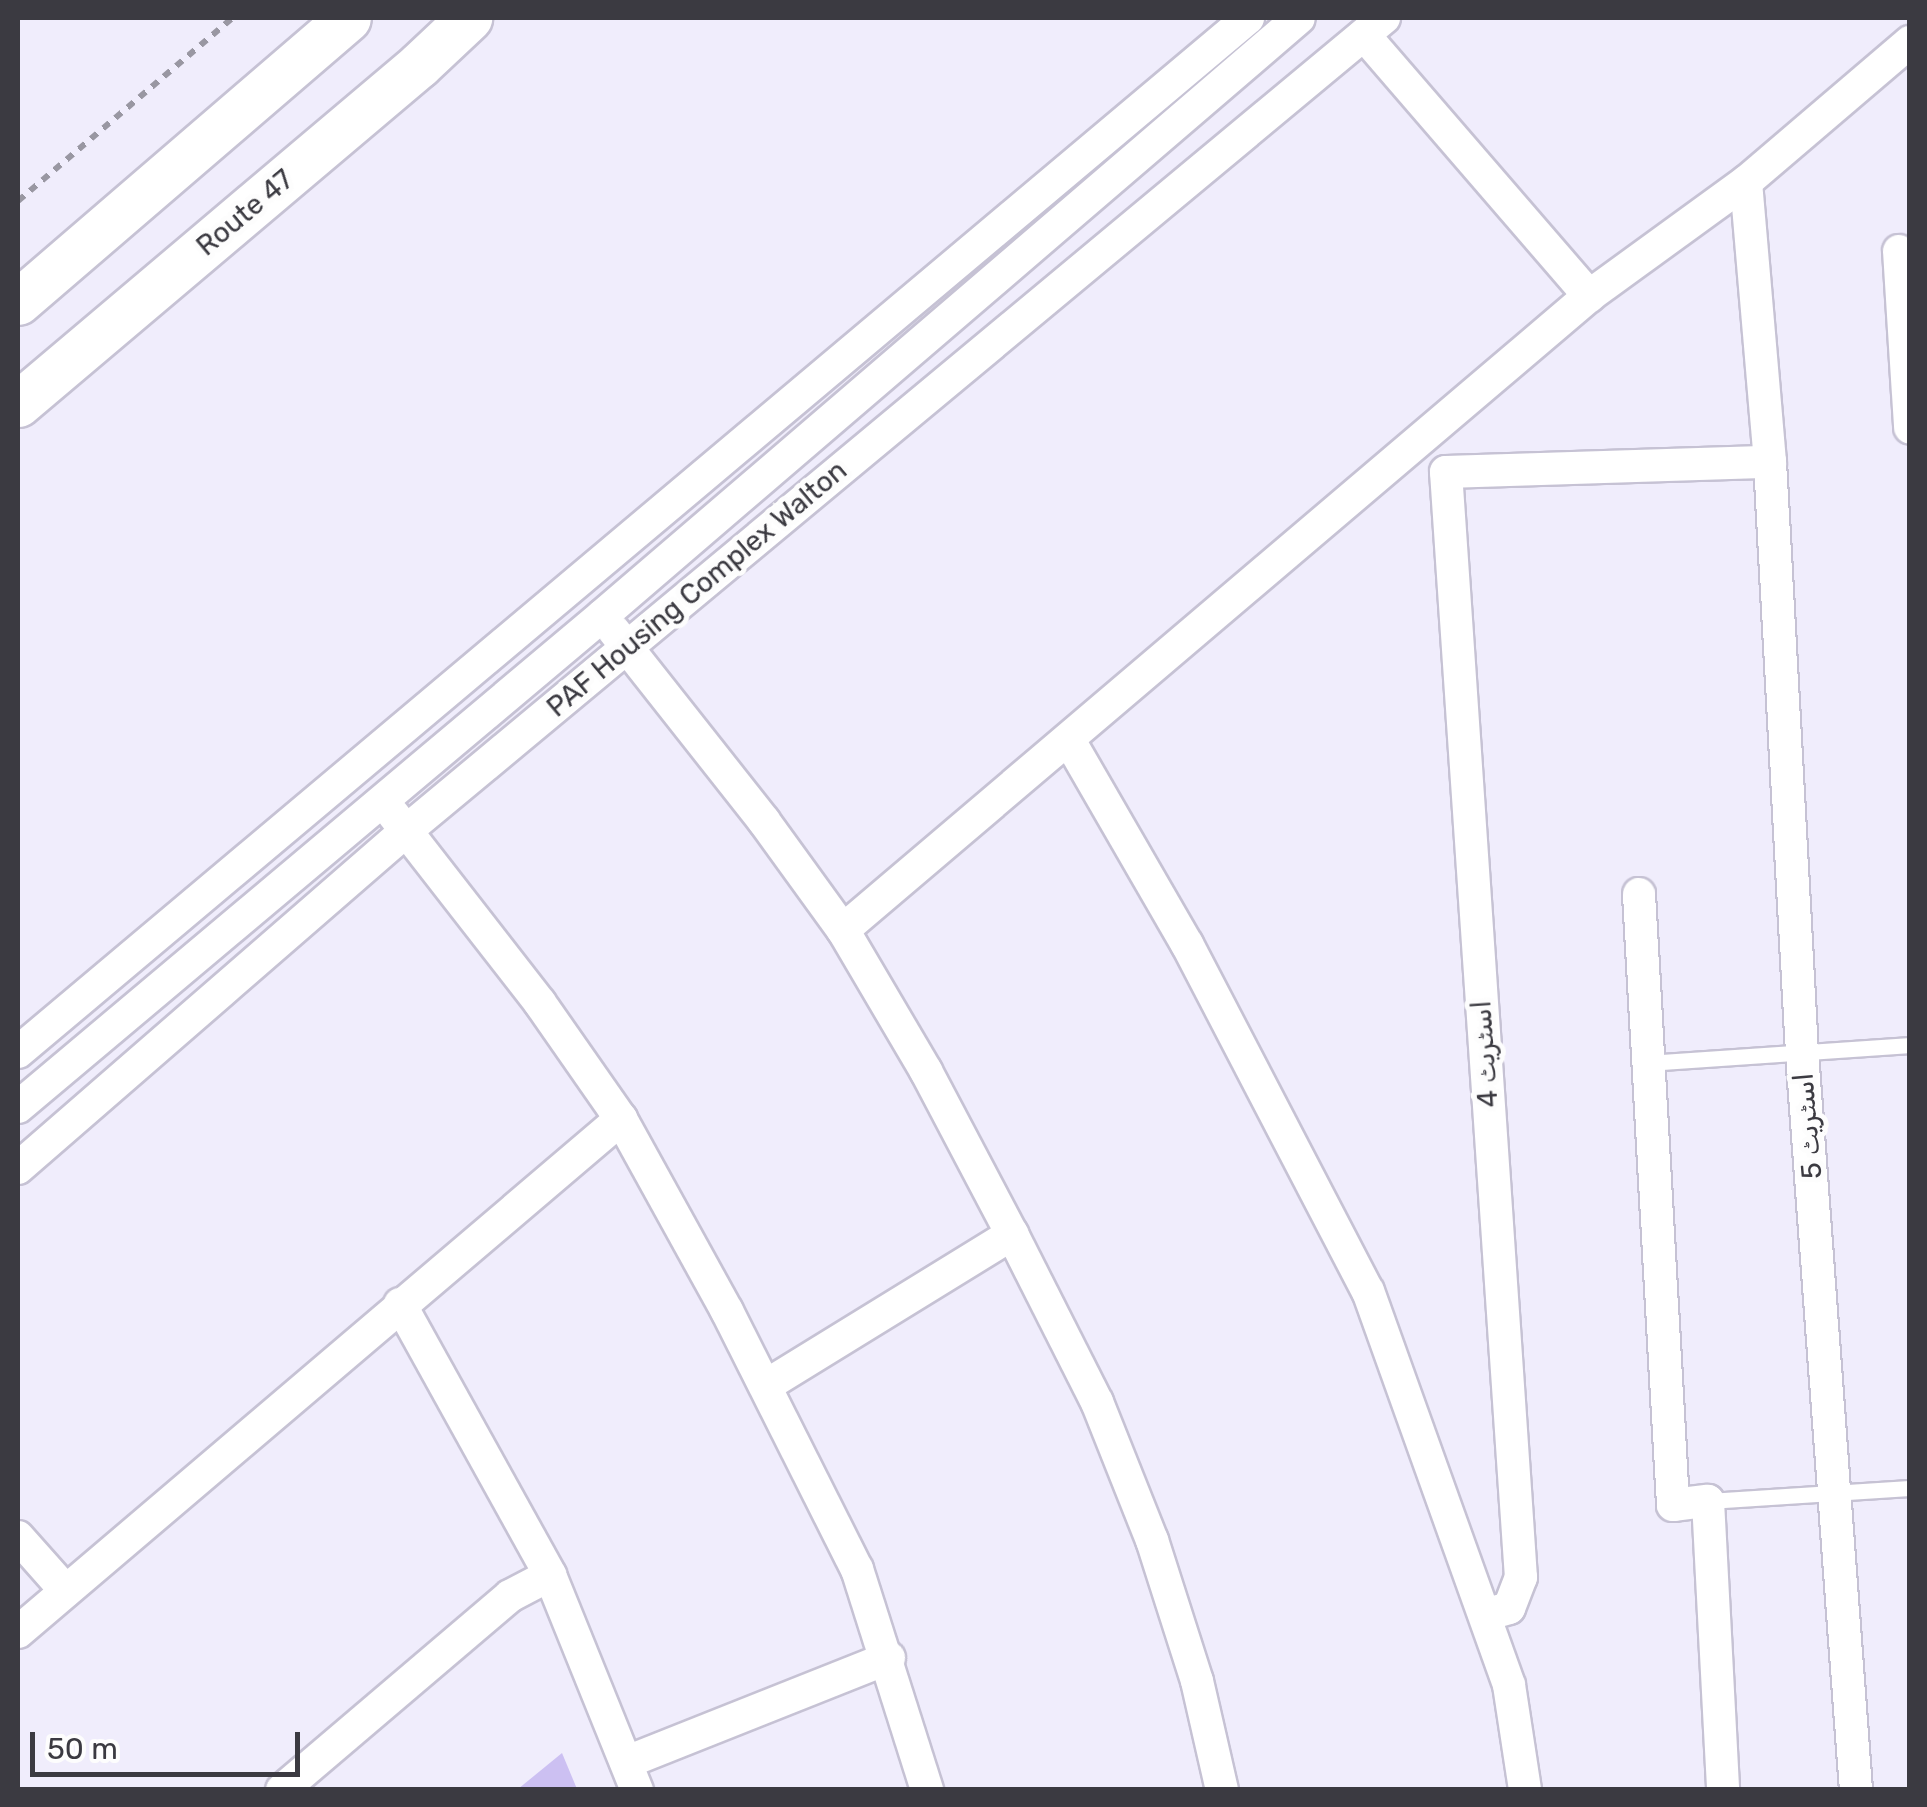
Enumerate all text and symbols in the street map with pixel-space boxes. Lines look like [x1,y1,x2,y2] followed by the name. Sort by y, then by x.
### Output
[190,163,300,263] street label: Route 47
[540,453,854,725] street label: PAF Housing Complex Walton
[1465,999,1505,1109] street label: اسٹریٹ 4
[1787,1071,1829,1181] street label: اسٹریٹ 5
[35,1712,305,1774] scale bar
[47,1731,118,1767] text: 50 m

